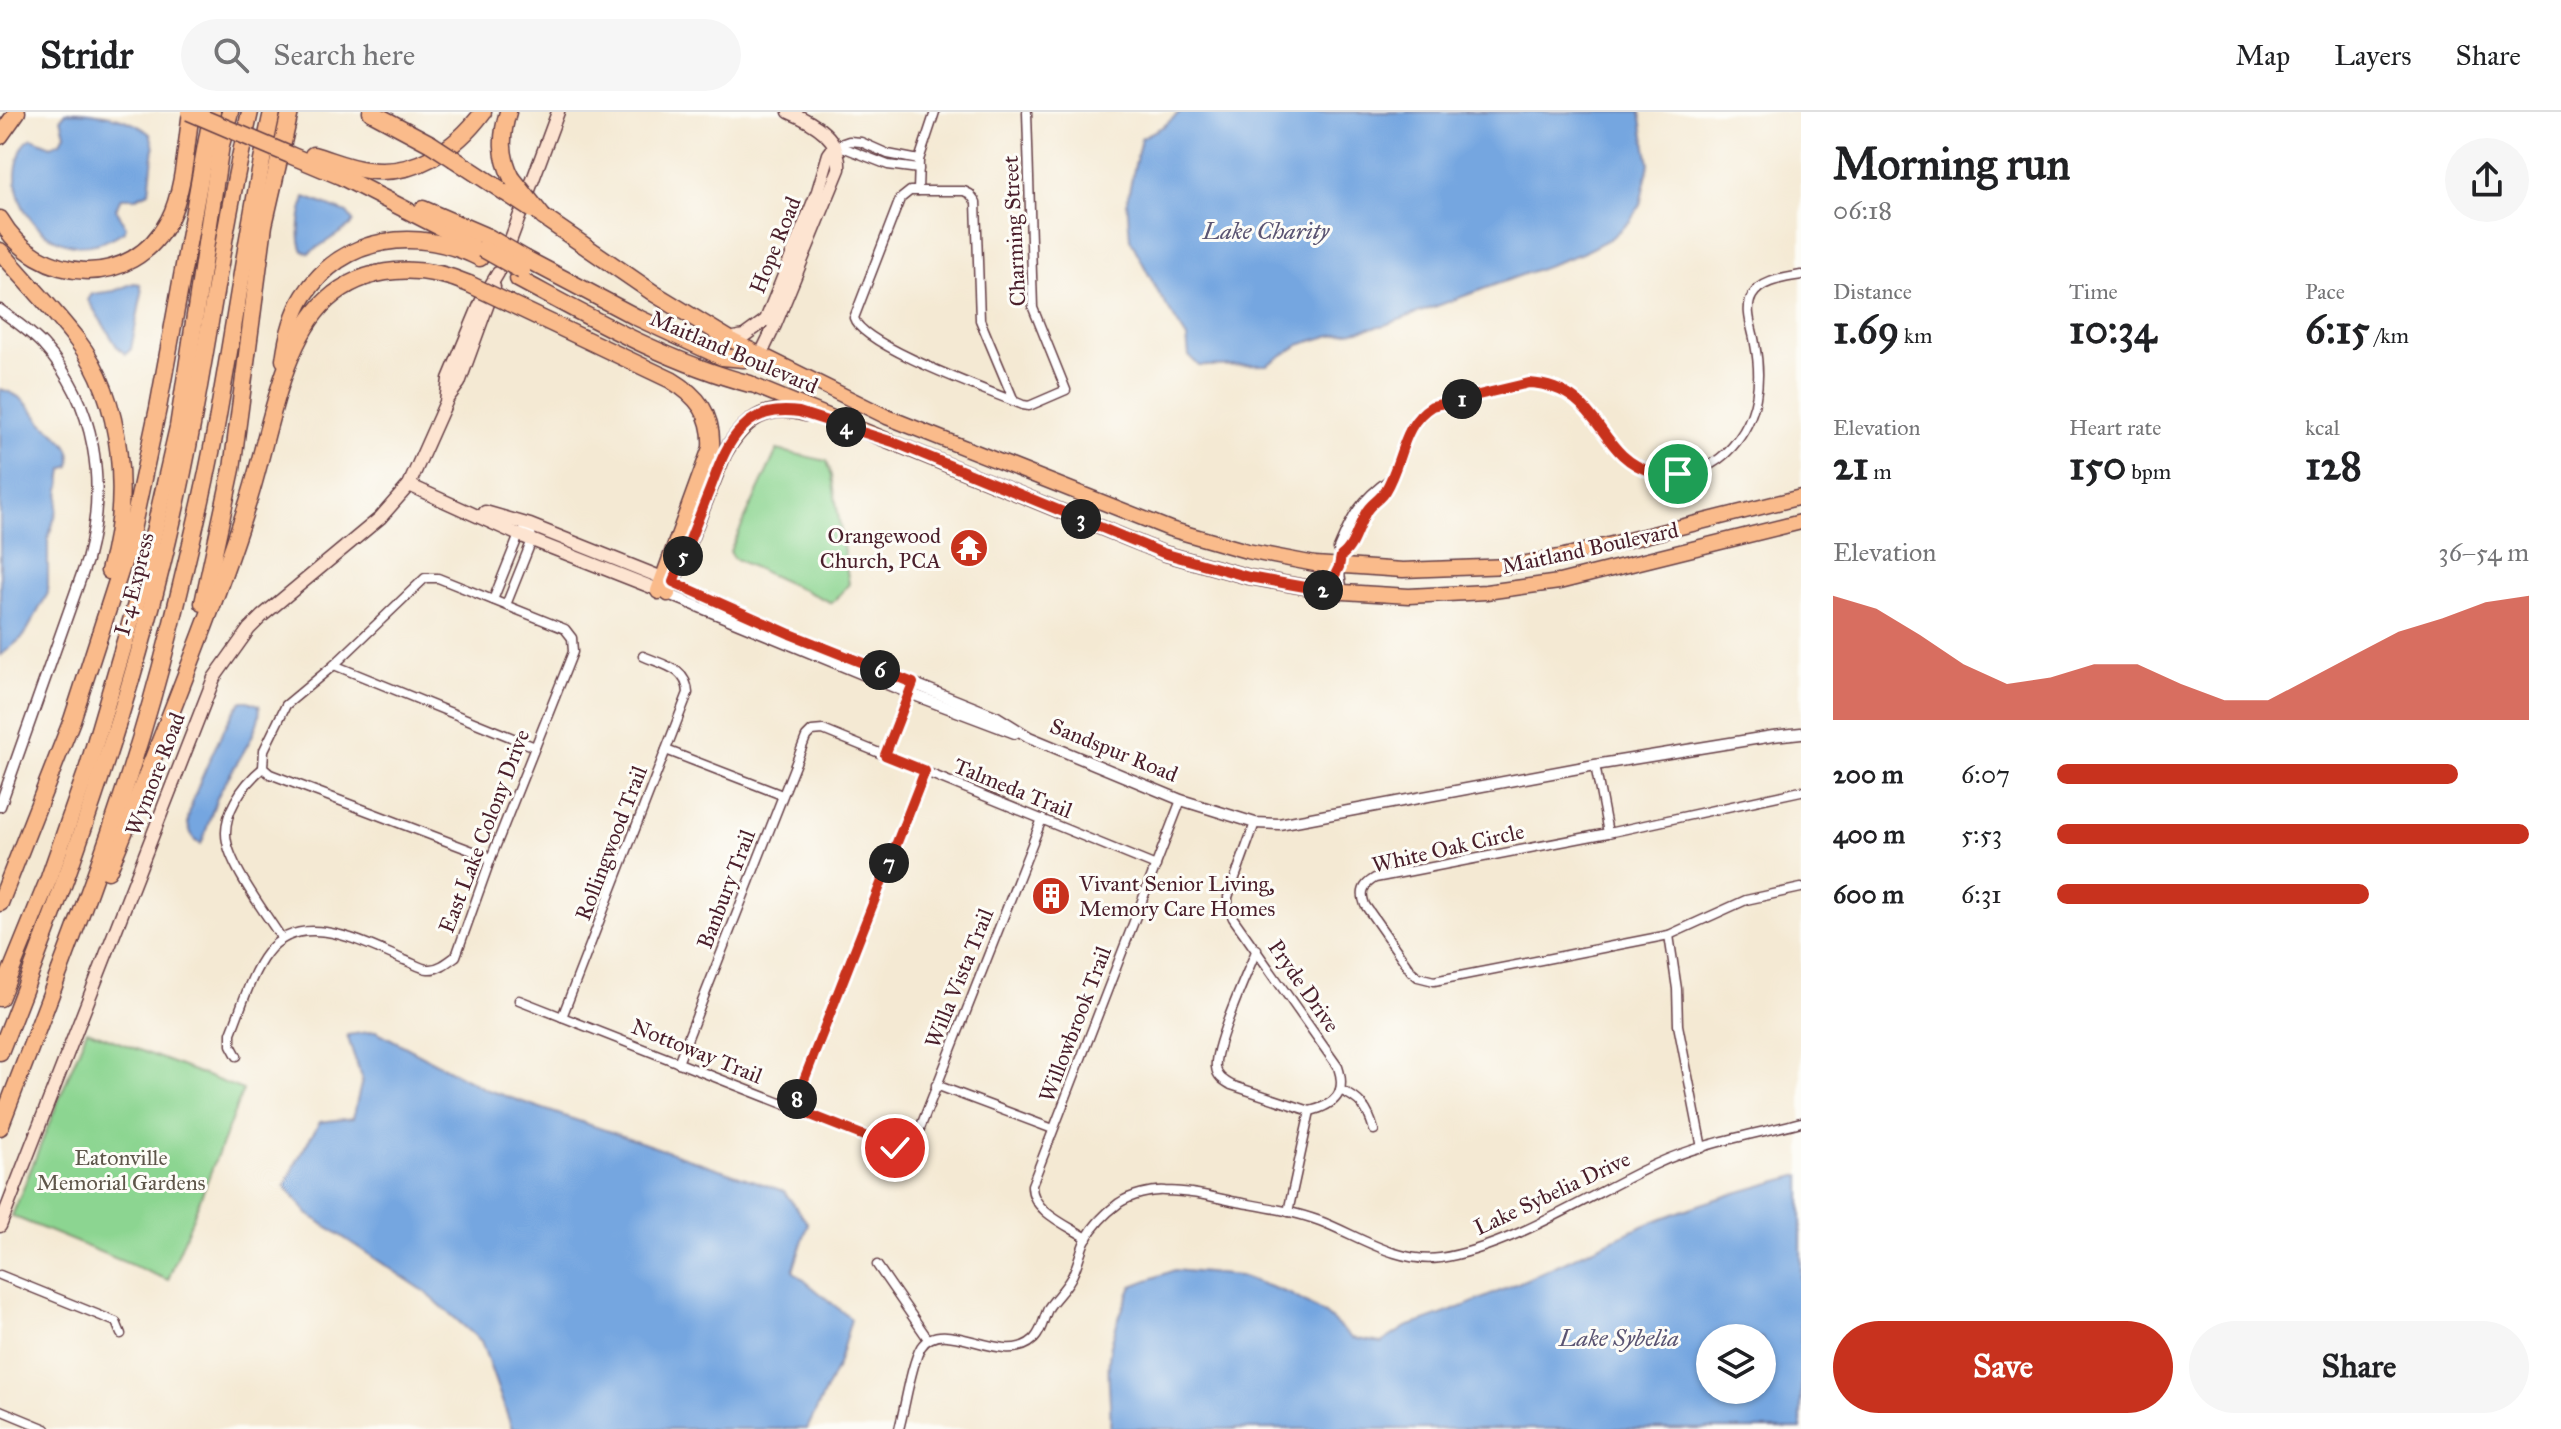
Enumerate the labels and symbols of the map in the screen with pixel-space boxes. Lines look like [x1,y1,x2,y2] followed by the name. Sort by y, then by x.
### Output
[997,155,1031,307] street label: Charming Street
[743,193,807,297] street label: Hope Road
[1202,216,1330,246] water label: Lake Charity
[646,304,822,400] street label: Maitland Boulevard
[1442,379,1482,419] pin: 1
[826,407,866,447] pin: 4
[1644,440,1712,508] pin
[1061,499,1101,539] pin: 3
[1499,516,1681,580] street label: Maitland Boulevard
[820,522,941,574] place label: Orangewood Church, PCA
[948,527,990,569] temple icon: Orangewood Church, PCA
[108,530,160,638] street label: I-4 Express
[663,536,703,576] pin: 5
[1303,570,1343,610] pin: 2
[860,650,900,690] pin: 6
[119,709,191,839] street label: Wymore Road
[1046,712,1182,788] street label: Sandspur Road
[433,725,535,937] street label: East Lake Colony Drive
[950,752,1076,824] street label: Talmeda Trail
[569,762,653,924] street label: Rollingwood Trail
[1369,817,1527,879] street label: White Oak Circle
[691,826,761,952] street label: Banbury Trail
[869,843,909,883] pin: 7
[1078,870,1275,922] place label: Vivant Senior Living, Memory Care Homes
[1030,875,1072,917] building icon: Vivant Senior Living, Memory Care Homes
[919,904,999,1052] street label: Willa Vista Trail
[1262,935,1346,1037] street label: Pryde Drive
[1033,942,1117,1106] street label: Willowbrook Trail
[628,1012,766,1090] street label: Nottoway Trail
[777,1079,817,1119] pin: 8
[861,1114,929,1182] pin
[36,1144,206,1196] park label: Eatonville Memorial Gardens
[1470,1145,1634,1241] street label: Lake Sybelia Drive
[1558,1323,1679,1353] water label: Lake Sybelia

